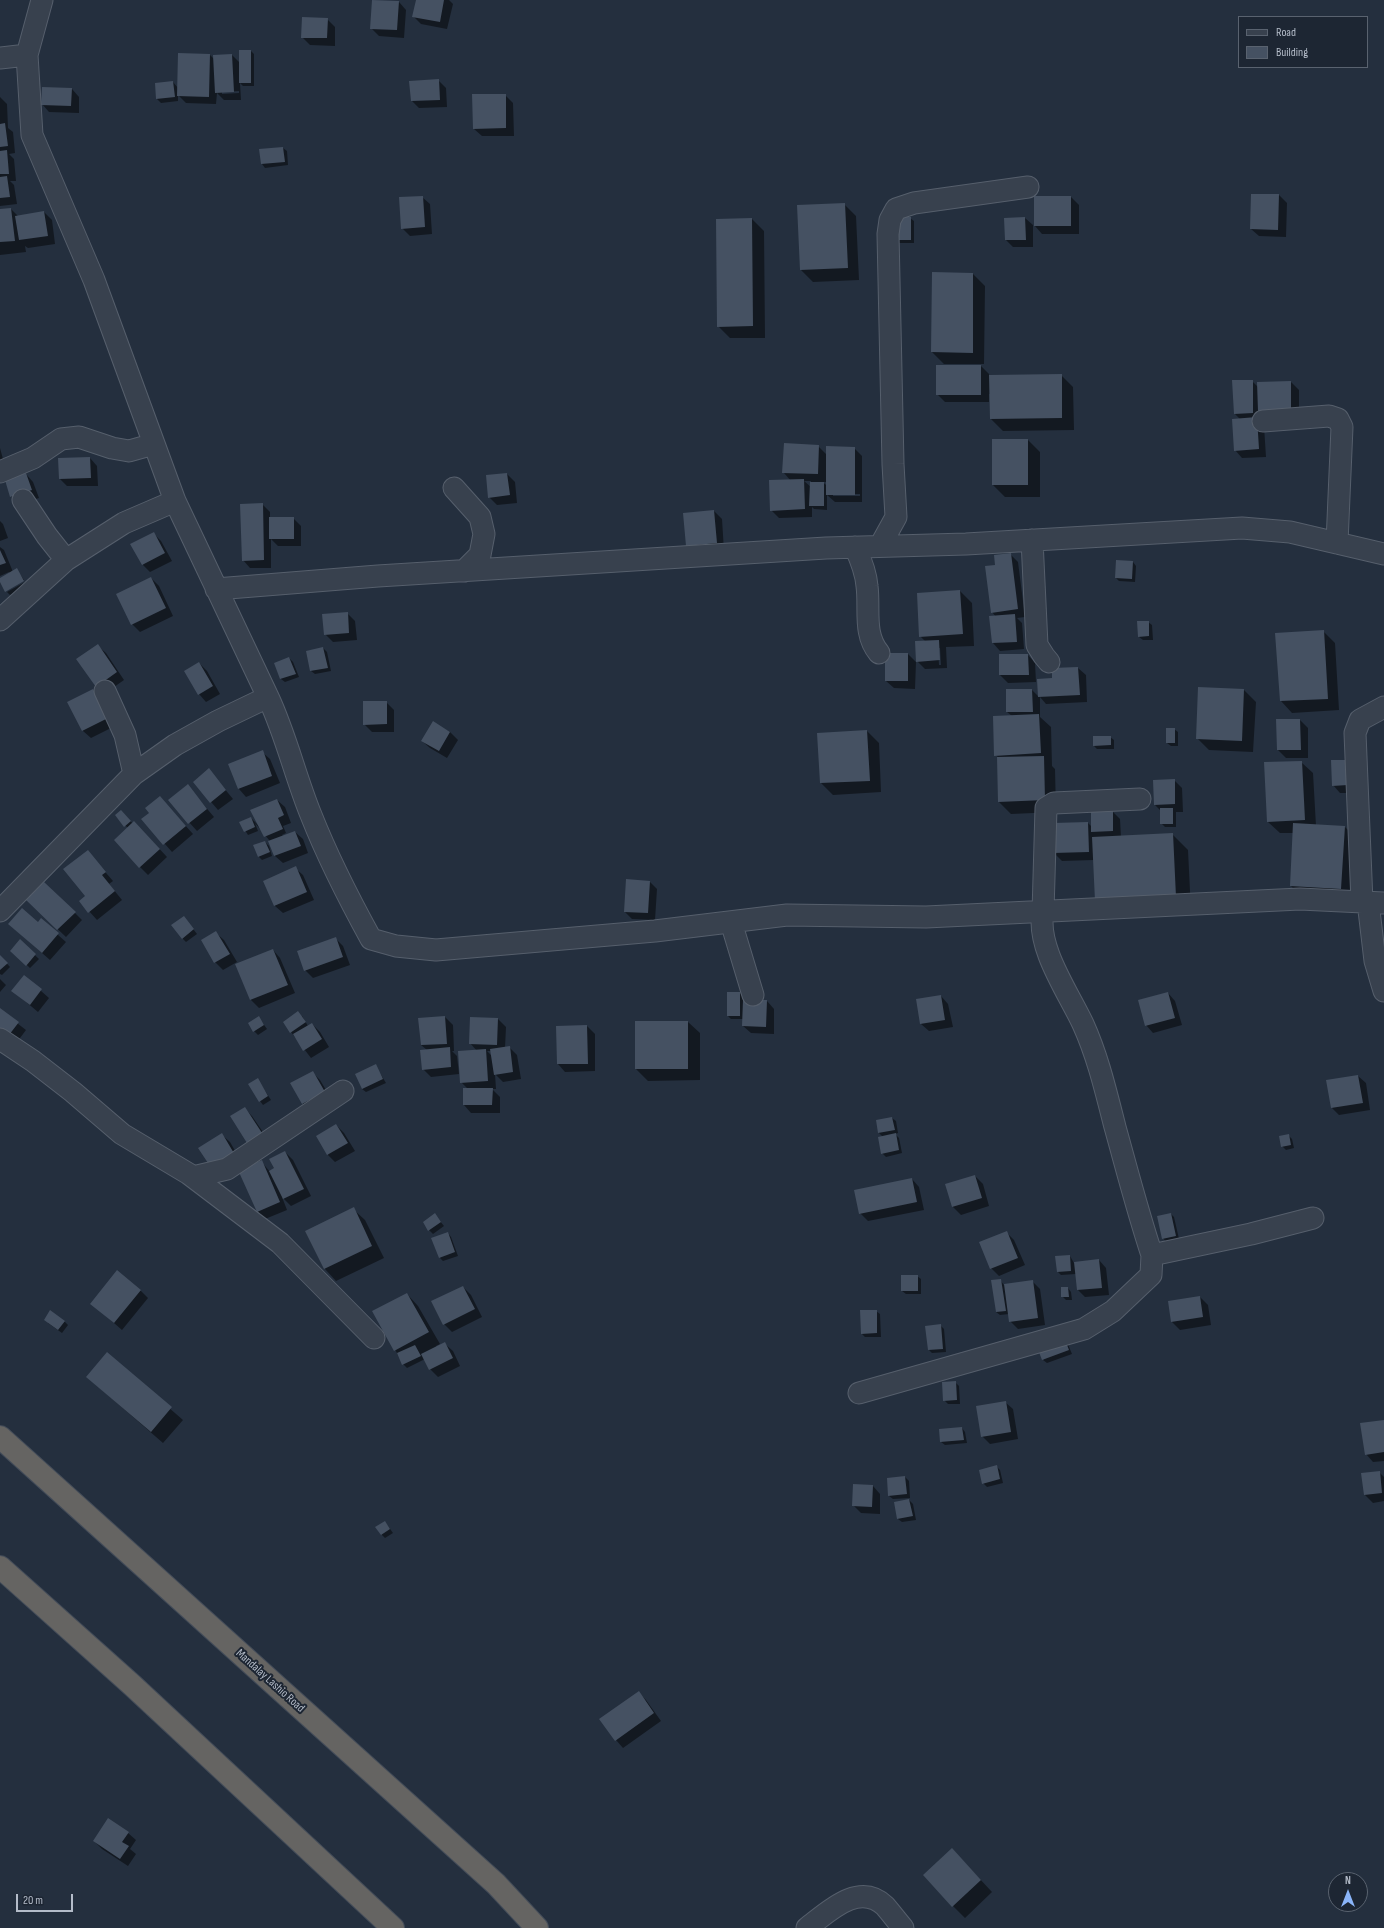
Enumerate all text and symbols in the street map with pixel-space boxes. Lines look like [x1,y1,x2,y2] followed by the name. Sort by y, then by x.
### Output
[1238,16,1368,68] legend
[1276,25,1296,40] text: Road
[1276,45,1308,60] text: Building
[233,1646,307,1716] street label: Mandalay Lashio Road
[1328,1872,1368,1912] north arrow
[1345,1874,1351,1887] text: N
[18,1886,75,1912] scale bar
[23,1893,43,1908] text: 20 m

